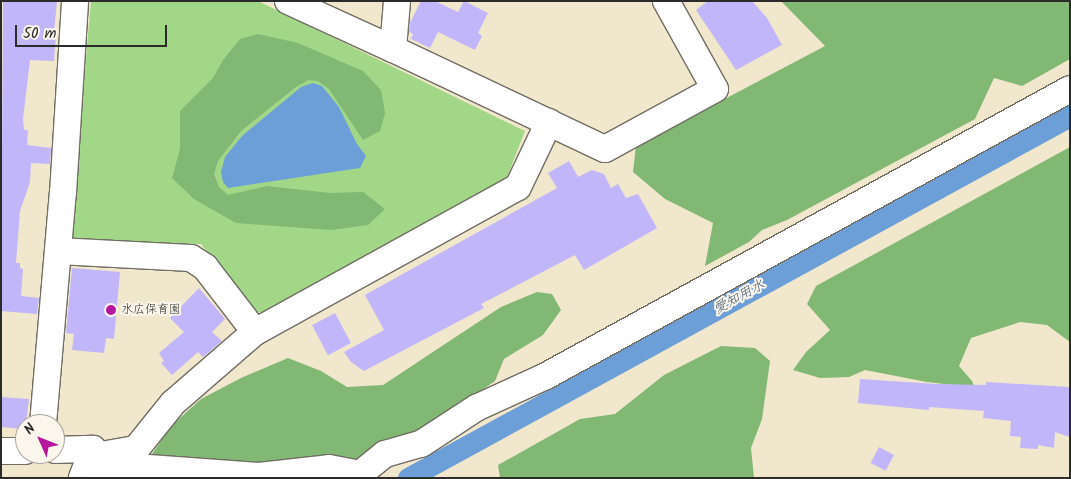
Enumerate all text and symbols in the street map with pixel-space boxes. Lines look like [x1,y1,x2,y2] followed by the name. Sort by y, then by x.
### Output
[18,15,170,47] scale bar
[23,22,57,46] text: 50 m
[710,276,768,318] water label: 愛知用水
[121,303,181,317] place label: 水広保育園
[105,304,117,316] marker: 水広保育園
[15,414,65,464] north arrow
[19,418,41,440] text: N

